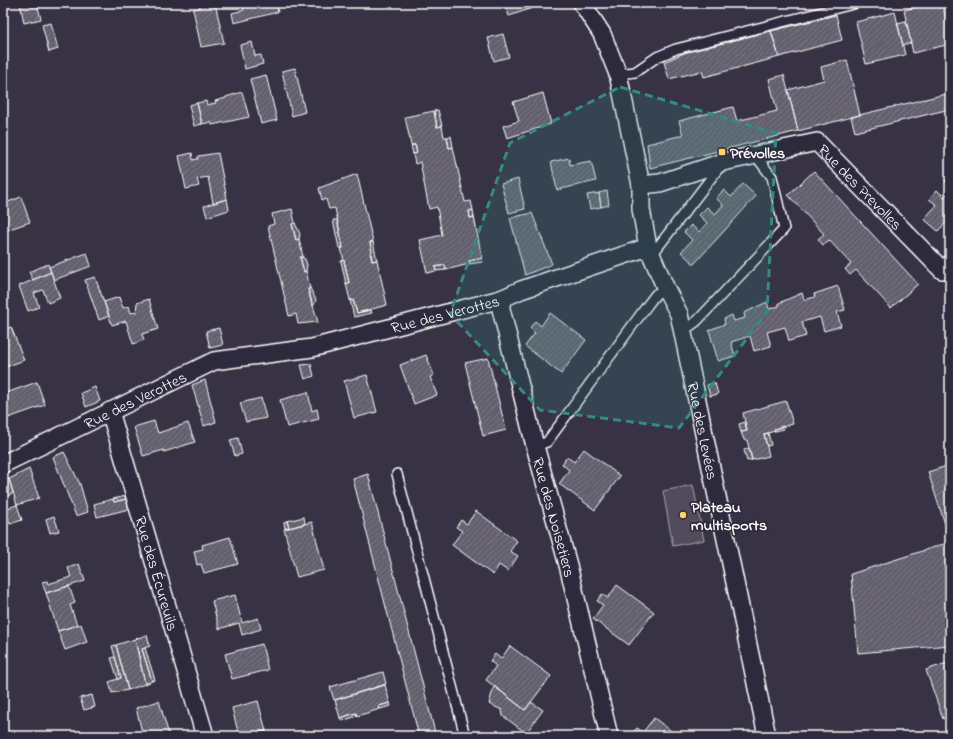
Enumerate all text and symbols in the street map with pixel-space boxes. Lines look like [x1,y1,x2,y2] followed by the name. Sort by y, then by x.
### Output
[811,139,907,237] street label: Rue des Prevolles
[730,142,785,166] place label: Prévolles
[717,147,727,157] marker: Prévolles
[388,290,502,341] street label: Rue des Verottes
[81,366,191,437] street label: Rue des Verottes
[679,380,723,482] street label: Rue des Levées
[525,455,581,580] street label: Rue des Noisetiers
[691,496,767,538] place label: Plateau multisports
[678,510,688,520] marker: Plateau multisports
[127,514,184,634] street label: Rue des Écureuils

